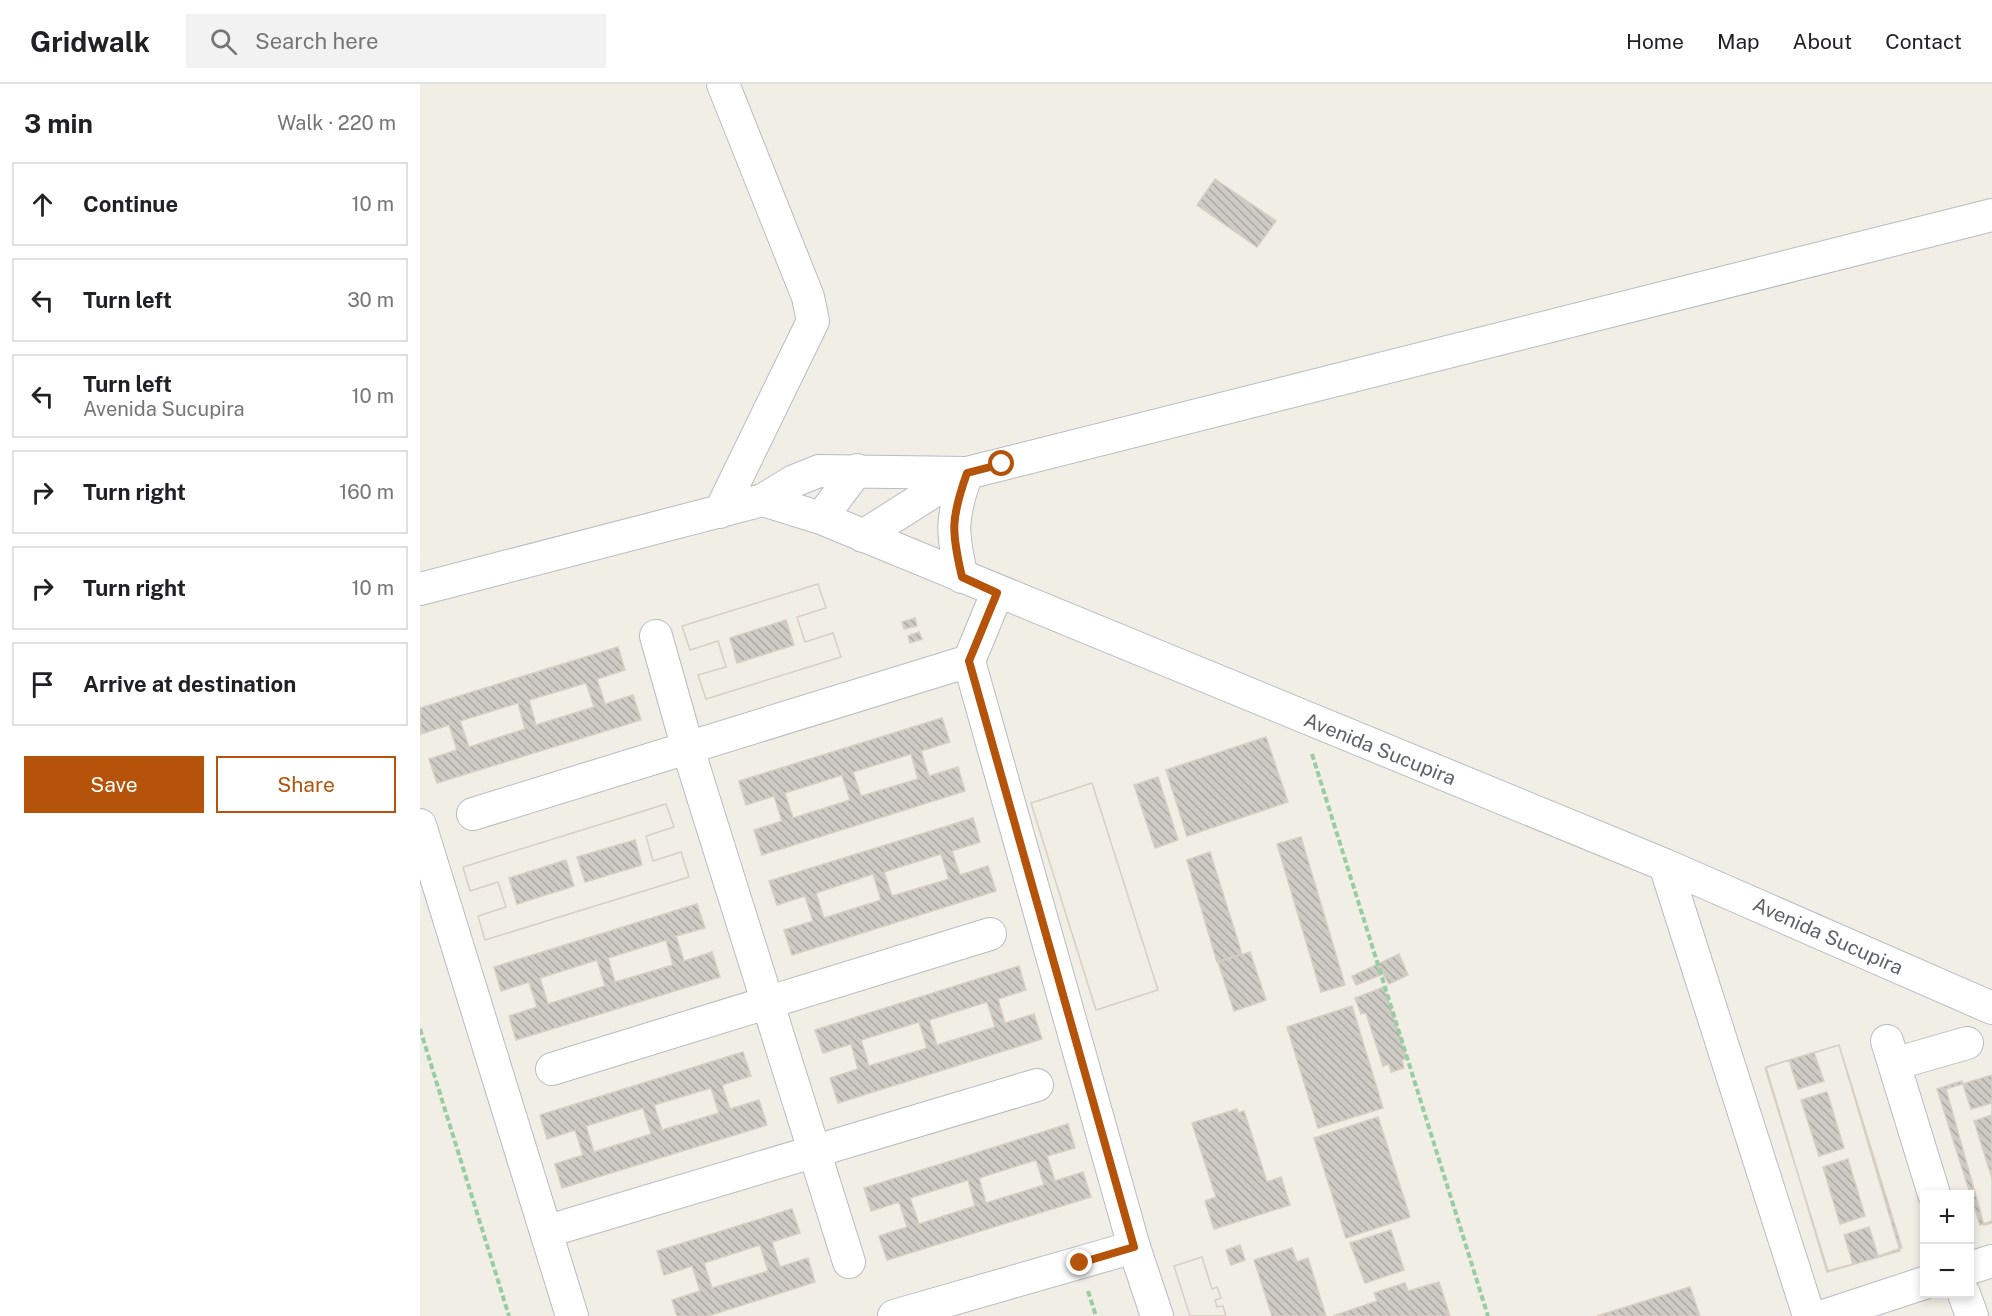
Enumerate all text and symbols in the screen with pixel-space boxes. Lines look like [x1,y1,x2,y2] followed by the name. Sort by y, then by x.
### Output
[186,14,606,68] search box
[30,25,150,58] text: Gridwalk
[207,25,240,58] icon: search
[255,28,379,54] text: Search here
[1626,29,1684,54] text: Home
[1717,29,1760,54] text: Map
[1793,29,1852,54] text: About
[1885,29,1962,54] text: Contact
[24,108,93,139] text: 3 min
[277,111,396,135] text: Walk · 220 m
[26,188,59,221] icon: ahead
[83,191,178,217] text: Continue
[351,192,394,216] text: 10 m
[26,284,59,317] icon: left
[83,287,172,313] text: Turn left
[347,288,394,312] text: 30 m
[83,371,172,397] text: Turn left
[26,380,59,413] icon: left
[351,384,394,408] text: 10 m
[83,397,245,421] text: Avenida Sucupira
[988,450,1014,476] route start
[26,476,59,509] icon: right
[83,479,186,505] text: Turn right
[339,480,394,504] text: 160 m
[26,572,59,605] icon: right
[83,575,186,601] text: Turn right
[351,576,394,600] text: 10 m
[26,668,59,701] icon: arrive
[83,671,296,697] text: Arrive at destination
[1301,708,1459,790] street label: Avenida Sucupira
[24,756,204,813] button: Save
[216,756,396,813] button: Share
[1749,892,1907,980] street label: Avenida Sucupira
[1920,1190,1974,1298] map controls
[1920,1190,1974,1244] button: +
[1920,1244,1974,1298] button: −
[1066,1249,1092,1275] route end

